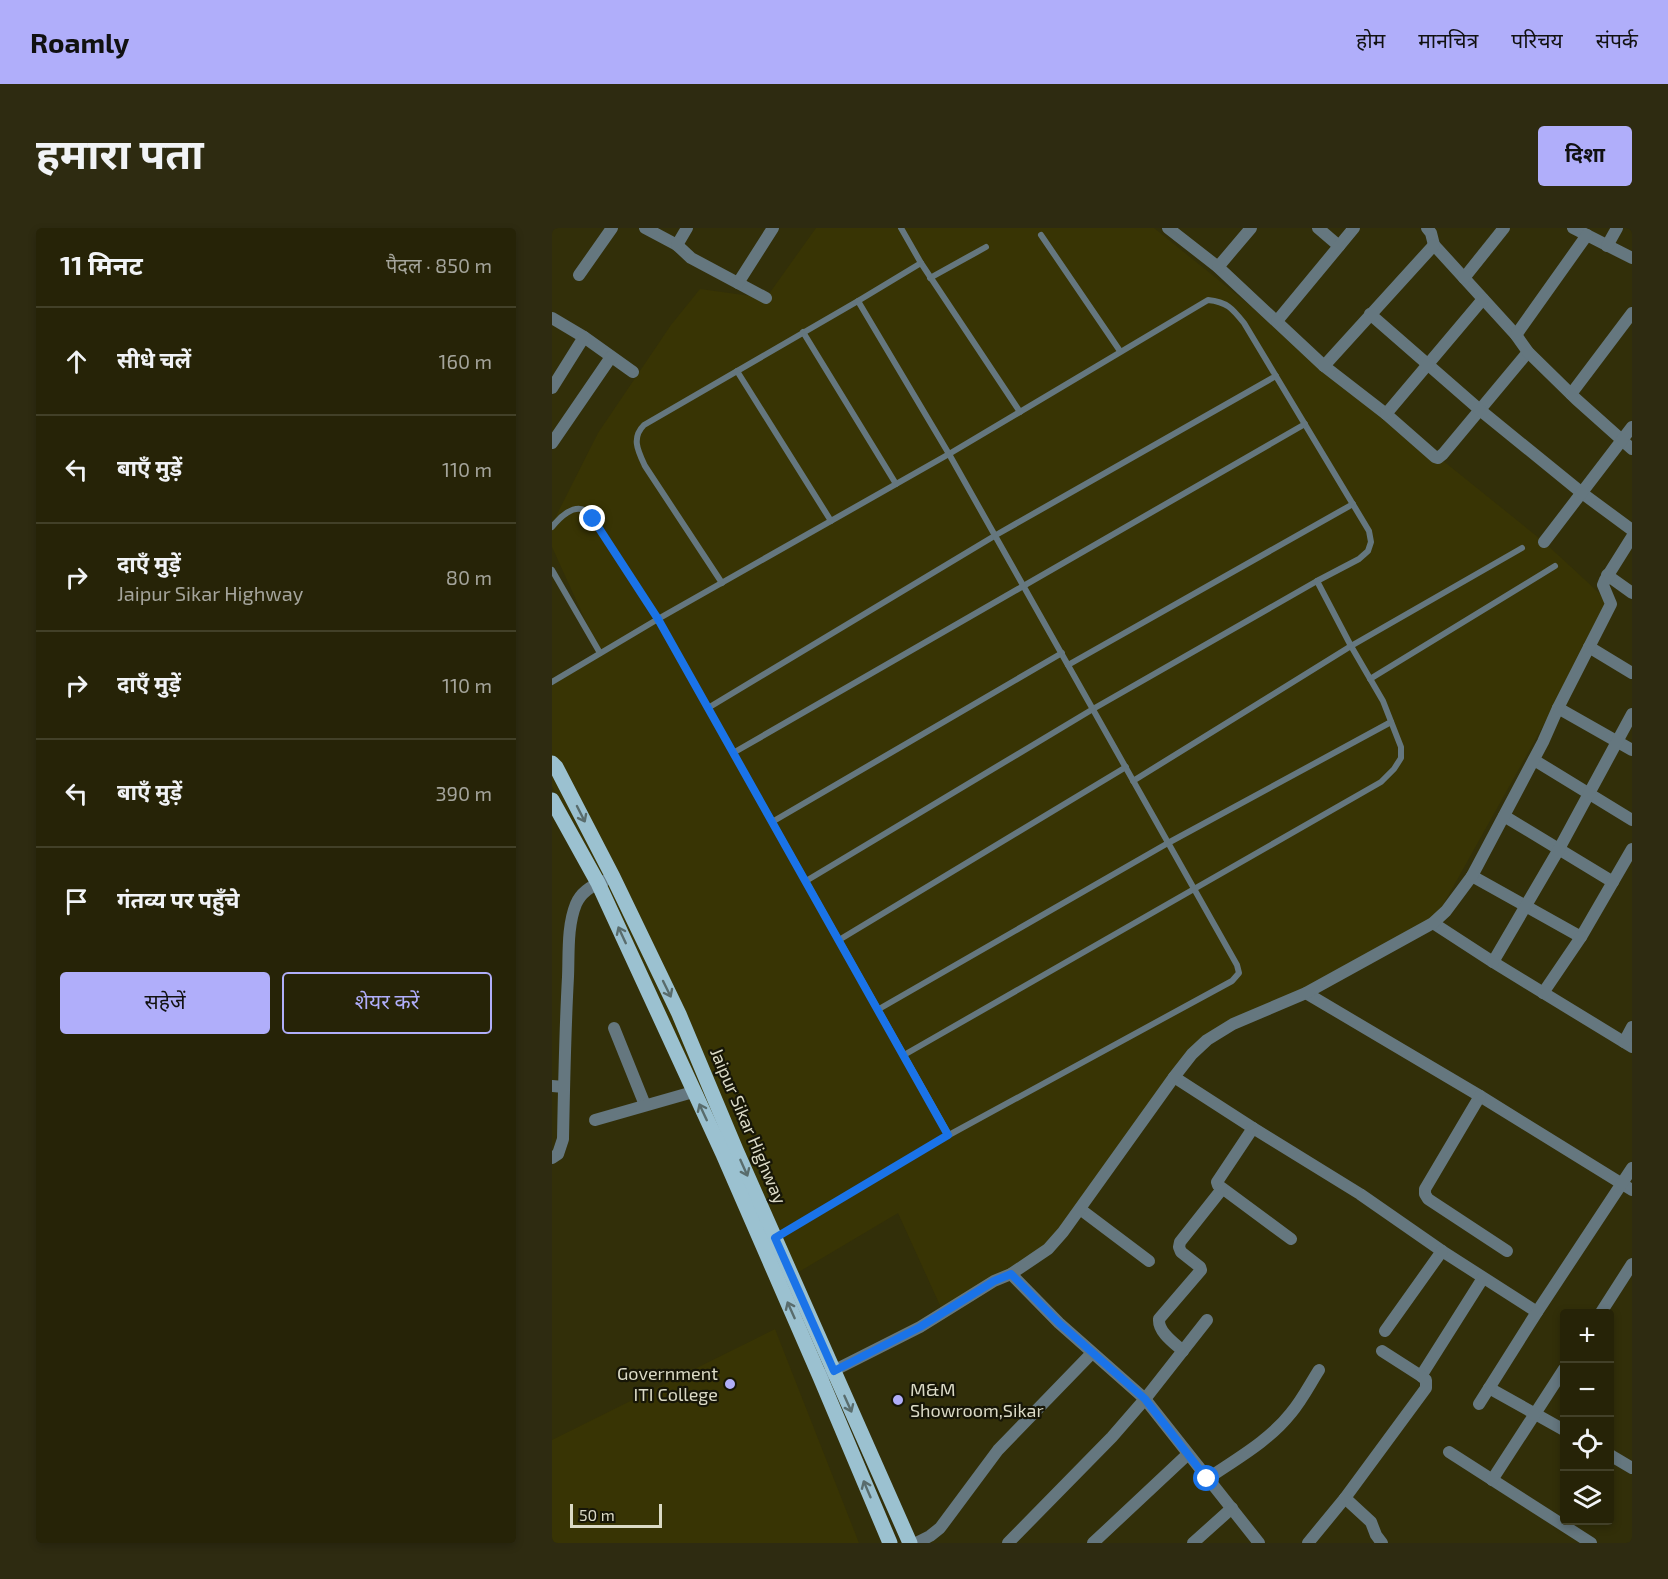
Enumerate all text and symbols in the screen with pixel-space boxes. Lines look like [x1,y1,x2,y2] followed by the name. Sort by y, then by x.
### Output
[30,25,129,59] text: Roamly
[1356,27,1385,52] text: होम
[1418,27,1478,52] text: मानचित्र
[1511,27,1563,52] text: परिचय
[1596,27,1638,52] text: संपर्क
[1538,126,1632,186] button: दिशा
[36,127,204,177] text: हमारा पता
[60,249,143,280] text: 11 मिनट
[386,253,492,277] text: पैदल · 850 m
[60,345,93,378] icon: ahead
[117,346,191,372] text: सीधे चलें
[439,349,492,373] text: 160 m
[60,453,93,486] icon: left
[117,454,182,480] text: बाएँ मुड़ें
[442,457,492,481] text: 110 m
[579,505,605,531] route end
[117,550,181,576] text: दाएँ मुड़ें
[60,561,93,594] icon: right
[446,565,492,589] text: 80 m
[117,581,303,605] text: Jaipur Sikar Highway
[60,669,93,702] icon: right
[117,670,181,696] text: दाएँ मुड़ें
[442,673,492,697] text: 110 m
[60,777,93,810] icon: left
[117,778,182,804] text: बाएँ मुड़ें
[435,781,492,805] text: 390 m
[575,804,587,822] one-way arrow
[60,885,93,918] icon: arrive
[117,886,240,912] text: गंतव्य पर पहुँचे
[615,927,627,945] one-way arrow
[60,972,270,1034] button: सहेजें
[282,972,492,1034] button: शेयर करें
[661,979,673,997] one-way arrow
[706,1044,792,1208] street label: Jaipur Sikar Highway
[697,1104,709,1122] one-way arrow
[739,1158,750,1176] one-way arrow
[785,1301,796,1319] one-way arrow
[1560,1309,1614,1525] map controls
[1560,1309,1614,1363] button: +
[617,1362,718,1405] place label: Government ITI College
[1560,1363,1614,1417] button: −
[723,1377,737,1391] marker: Government ITI College
[910,1378,1044,1421] place label: M&M Showroom,Sikar
[891,1393,905,1407] marker: M&M Showroom,Sikar
[843,1394,854,1412] one-way arrow
[1560,1417,1614,1471] button: locate
[1193,1465,1219,1491] route start
[1560,1471,1614,1525] button: layers
[861,1480,872,1498] one-way arrow
[570,1501,662,1528] scale bar
[579,1505,615,1524] text: 50 m

